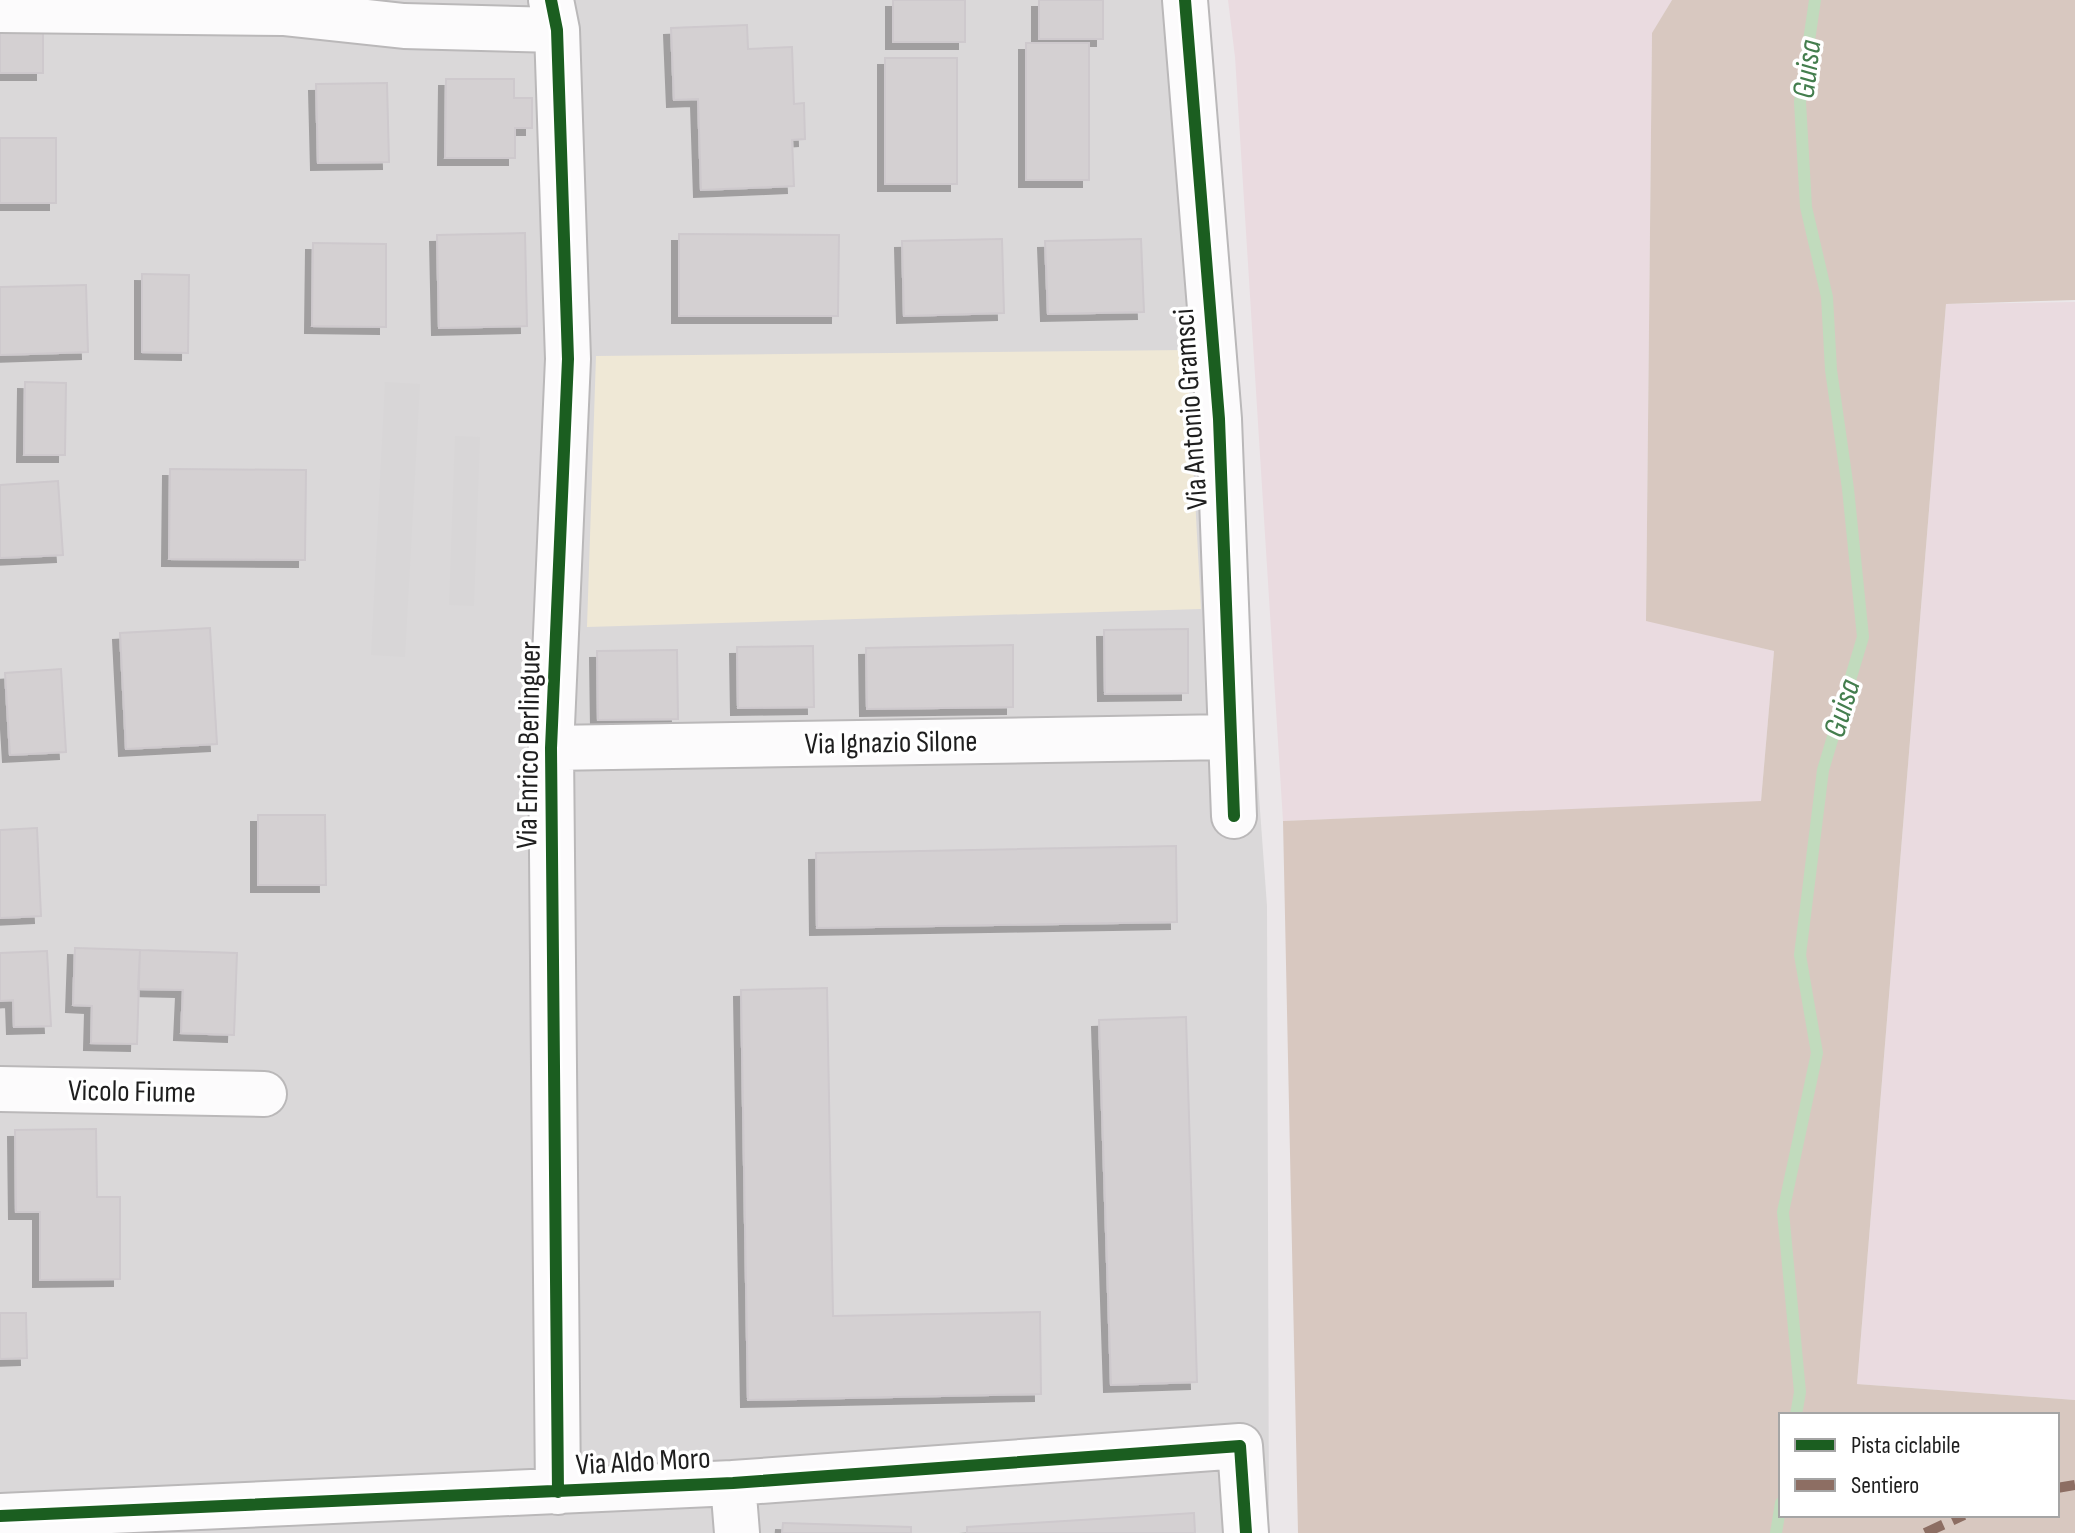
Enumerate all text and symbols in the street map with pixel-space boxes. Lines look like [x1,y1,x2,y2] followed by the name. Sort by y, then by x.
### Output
[1785,38,1830,101] water label: Guisa
[1166,307,1216,511] street label: Via Antonio Gramsci
[509,640,549,849] street label: Via Enrico Berlinguer
[1815,675,1870,742] water label: Guisa
[804,723,978,763] street label: Via Ignazio Silone
[68,1073,196,1111] street label: Vicolo Fiume
[1779,1413,2059,1517] legend
[1851,1431,1960,1460] text: Pista ciclabile
[575,1440,711,1484] street label: Via Aldo Moro
[1851,1471,1919,1500] text: Sentiero

